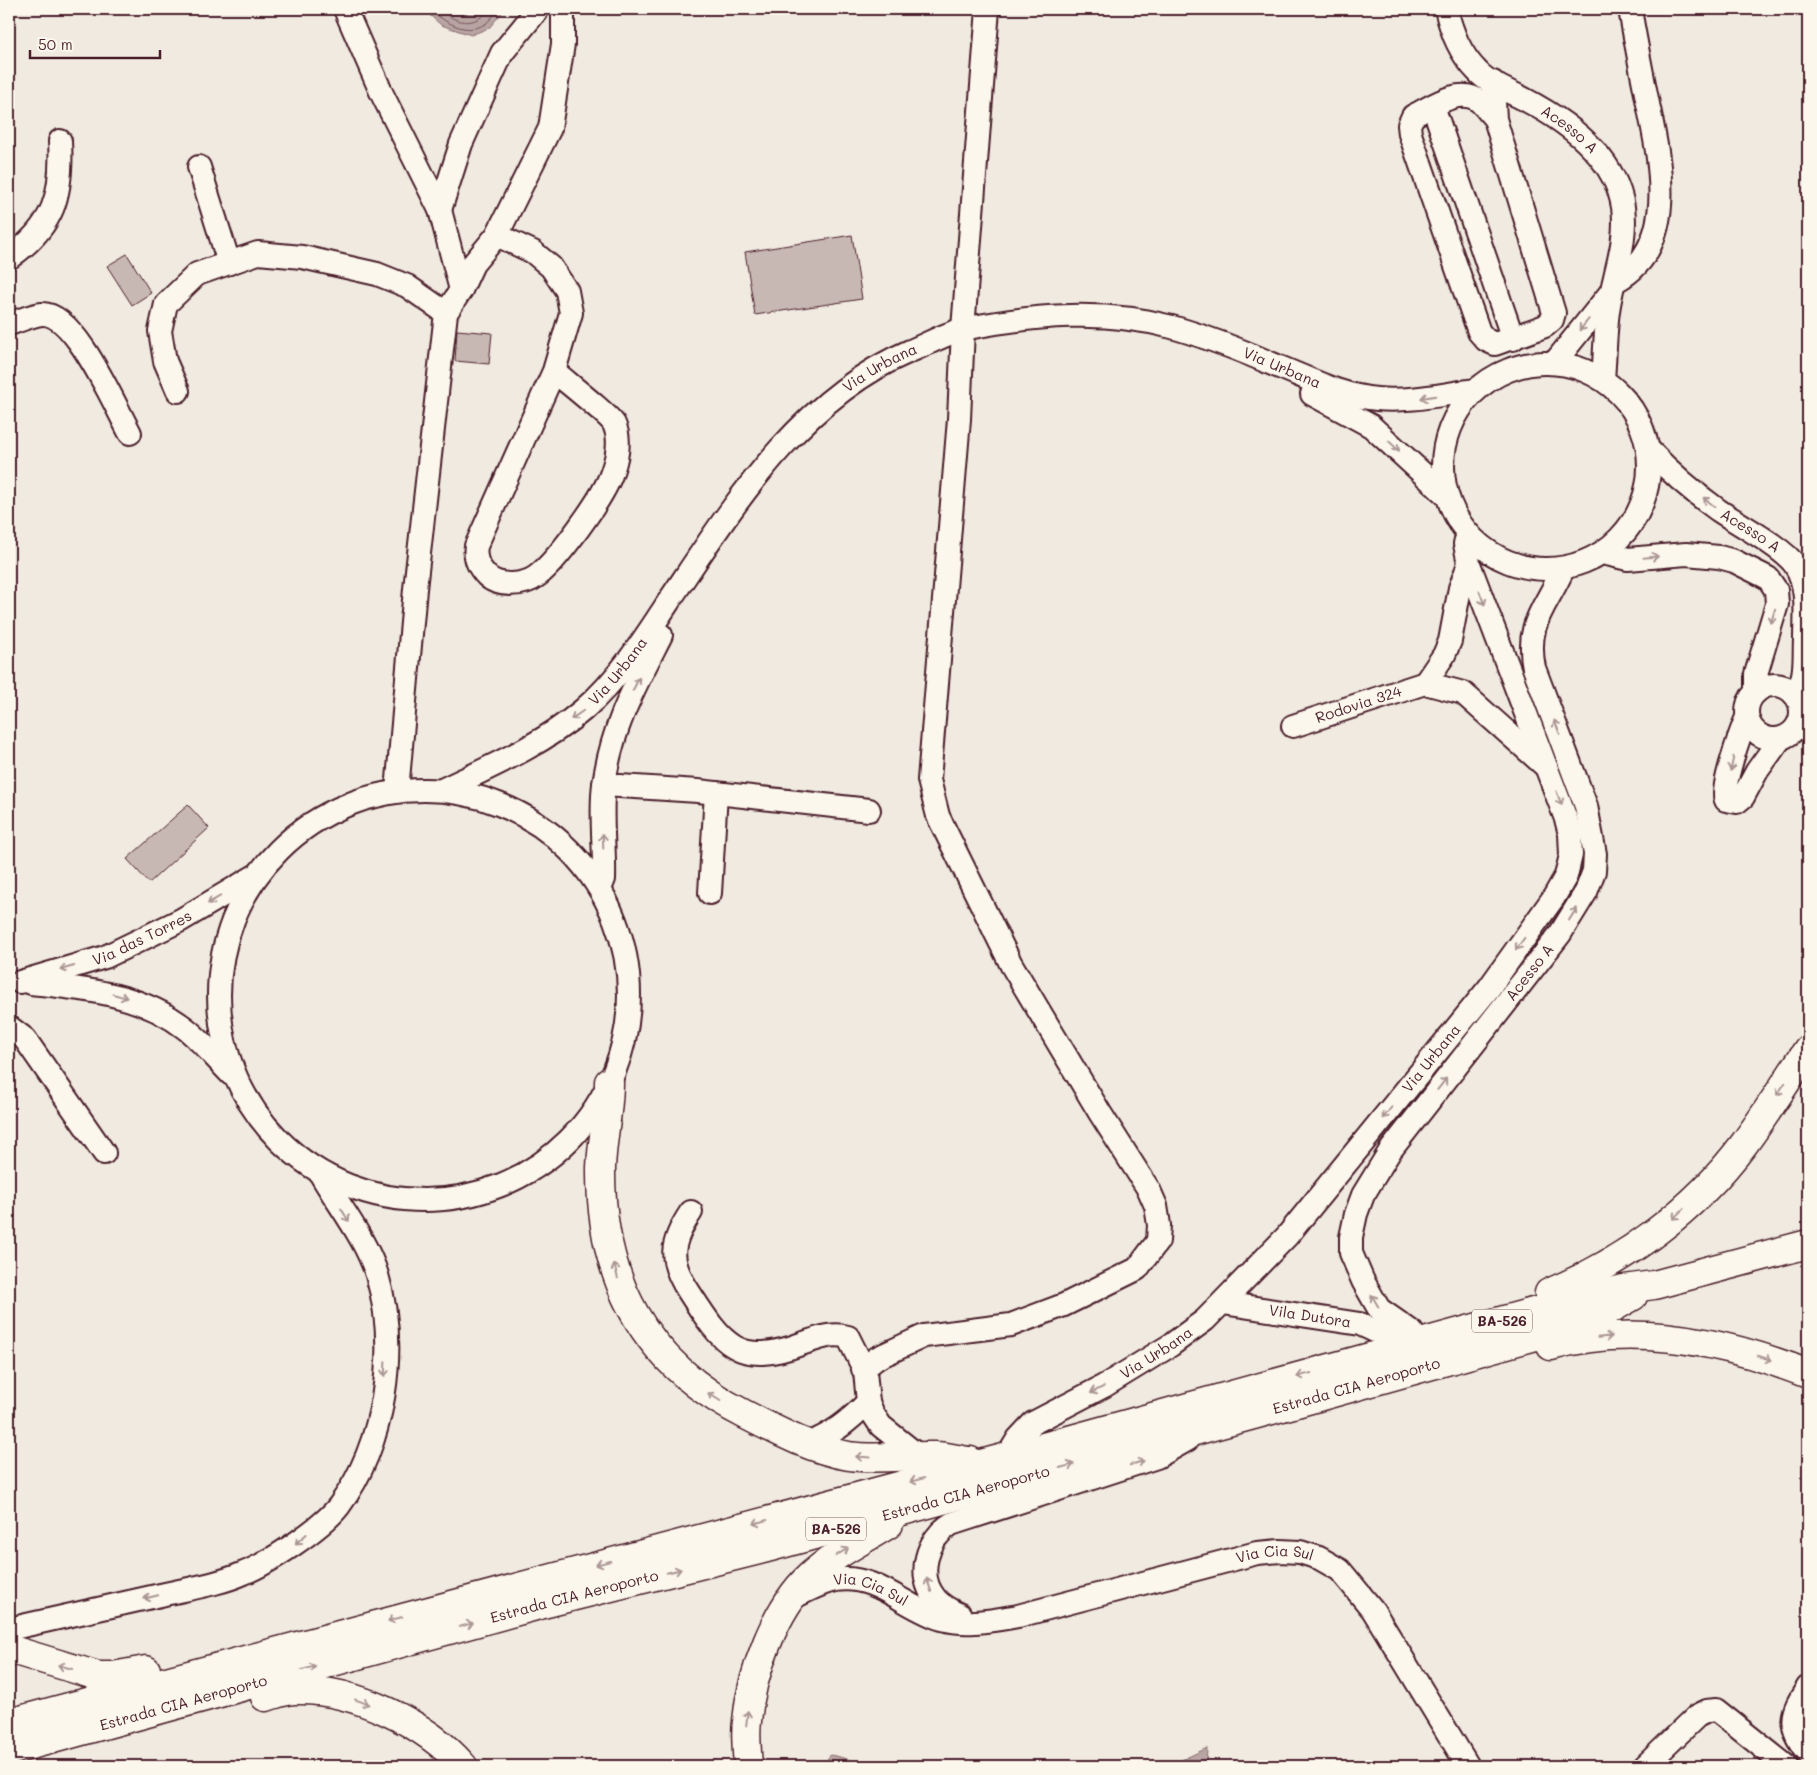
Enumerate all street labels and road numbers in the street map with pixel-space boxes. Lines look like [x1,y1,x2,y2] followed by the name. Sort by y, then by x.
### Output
[1538,100,1603,157] street label: Acesso A
[838,338,920,396] street label: Via Urbana
[1240,342,1324,392] street label: Via Urbana
[1717,503,1785,556] street label: Acesso A
[584,633,651,709] street label: Via Urbana
[1313,680,1404,727] street label: Rodovia 324
[90,905,195,969] street label: Via das Torres
[1500,939,1558,1005] street label: Acesso A
[1397,1020,1465,1096] street label: Via Urbana
[1268,1299,1353,1332] street label: Vila Dutora
[1472,1310,1532,1332] road number: BA-526
[1116,1322,1196,1383] street label: Via Urbana
[1270,1352,1442,1418] street label: Estrada CIA Aeroporto
[880,1460,1052,1525] street label: Estrada CIA Aeroporto
[806,1518,866,1540] road number: BA-526
[1233,1540,1316,1567] street label: Via Cia Sul
[488,1565,660,1627] street label: Estrada CIA Aeroporto
[832,1568,912,1610] street label: Via Cia Sul
[97,1669,269,1735] street label: Estrada CIA Aeroporto

